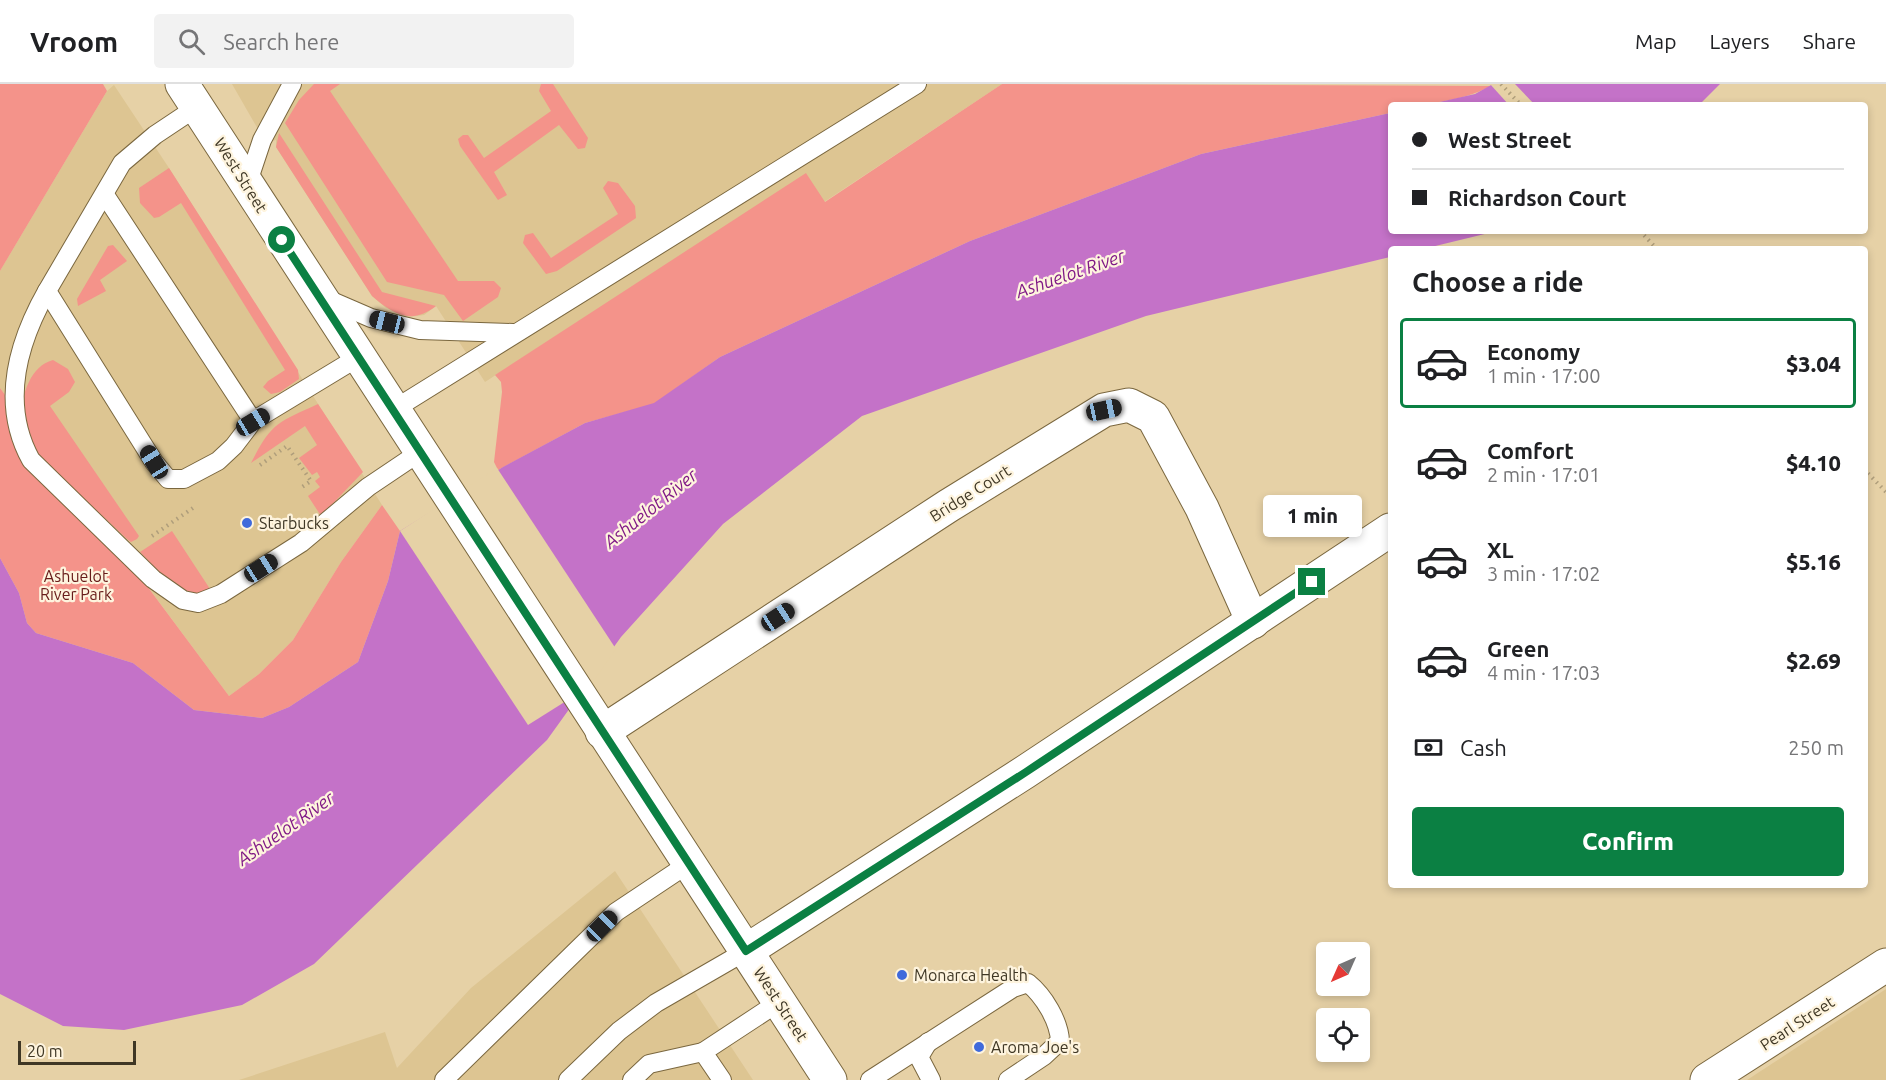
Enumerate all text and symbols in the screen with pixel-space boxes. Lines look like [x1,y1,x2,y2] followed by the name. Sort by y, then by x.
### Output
[154,14,574,68] search box
[175,25,208,58] icon: search
[30,26,118,57] text: Vroom
[223,29,339,54] text: Search here
[1635,29,1676,53] text: Map
[1709,29,1770,53] text: Layers
[1803,29,1856,53] text: Share
[1448,127,1572,152] text: West Street
[211,134,272,216] street label: West Street
[1448,185,1626,210] text: Richardson Court
[268,226,295,253] route start
[1012,245,1128,301] water label: Ashuelot River
[1412,267,1584,297] text: Choose a ride
[367,309,407,335] car
[1415,336,1469,390] icon: car
[1487,339,1580,364] text: Economy
[1786,351,1841,376] text: $3.04
[1487,364,1601,387] text: 1 min · 17:00
[1085,397,1123,423] car
[233,405,273,439] car
[1415,435,1469,489] icon: car
[1487,438,1574,463] text: Comfort
[137,442,171,482] car
[1786,450,1841,475] text: $4.10
[926,461,1014,525] street label: Bridge Court
[1487,463,1601,486] text: 2 min · 17:01
[599,464,701,552] water label: Ashuelot River
[1262,495,1362,537] callout: 1 min
[1287,504,1338,527] text: 1 min
[259,514,329,532] place label: Starbucks
[240,516,254,530] marker: Starbucks
[1415,534,1469,588] icon: car
[1487,537,1514,562] text: XL
[1786,549,1841,574] text: $5.16
[241,551,281,585] car
[1487,562,1601,585] text: 3 min · 17:02
[40,567,112,603] park label: Ashuelot River Park
[1298,568,1325,595] route end
[758,600,798,634] car
[1415,633,1469,687] icon: car
[1487,636,1549,661] text: Green
[1786,648,1841,673] text: $2.69
[1487,661,1601,684] text: 4 min · 17:03
[1412,731,1445,764] icon: cash
[1460,735,1507,760] text: Cash
[1788,736,1844,759] text: 250 m
[232,787,338,869] water label: Ashuelot River
[1412,807,1844,876] button: Confirm
[583,907,621,945] car
[1316,942,1370,996] north arrow
[1316,942,1370,1062] map controls
[750,963,812,1045] street label: West Street
[914,966,1028,984] place label: Monarca Health
[895,968,909,982] marker: Monarca Health
[1756,992,1838,1054] street label: Pearl Street
[1316,1008,1370,1062] button: locate
[18,1038,136,1066] scale bar
[991,1038,1079,1056] place label: Aroma Joe's
[972,1040,986,1054] marker: Aroma Joe's
[27,1042,63,1060] text: 20 m

